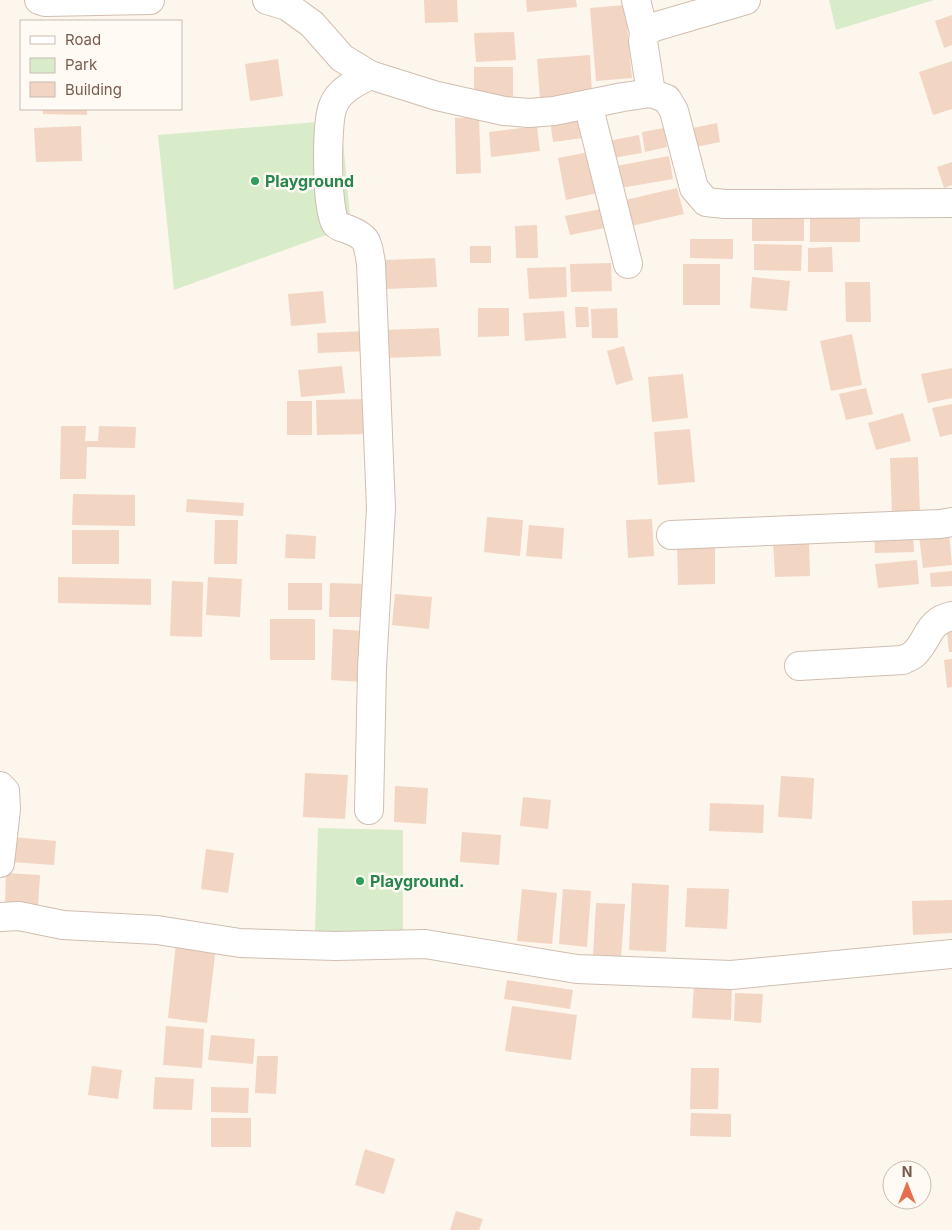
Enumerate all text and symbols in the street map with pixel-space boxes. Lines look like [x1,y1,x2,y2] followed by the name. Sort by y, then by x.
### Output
[20,20,182,110] legend
[65,30,101,49] text: Road
[65,55,98,74] text: Park
[65,80,122,99] text: Building
[265,171,354,191] place label: Playground
[249,175,261,187] marker: Playground
[370,871,464,891] place label: Playground.
[354,875,366,887] marker: Playground.
[882,1160,932,1210] north arrow
[902,1163,912,1180] text: N

